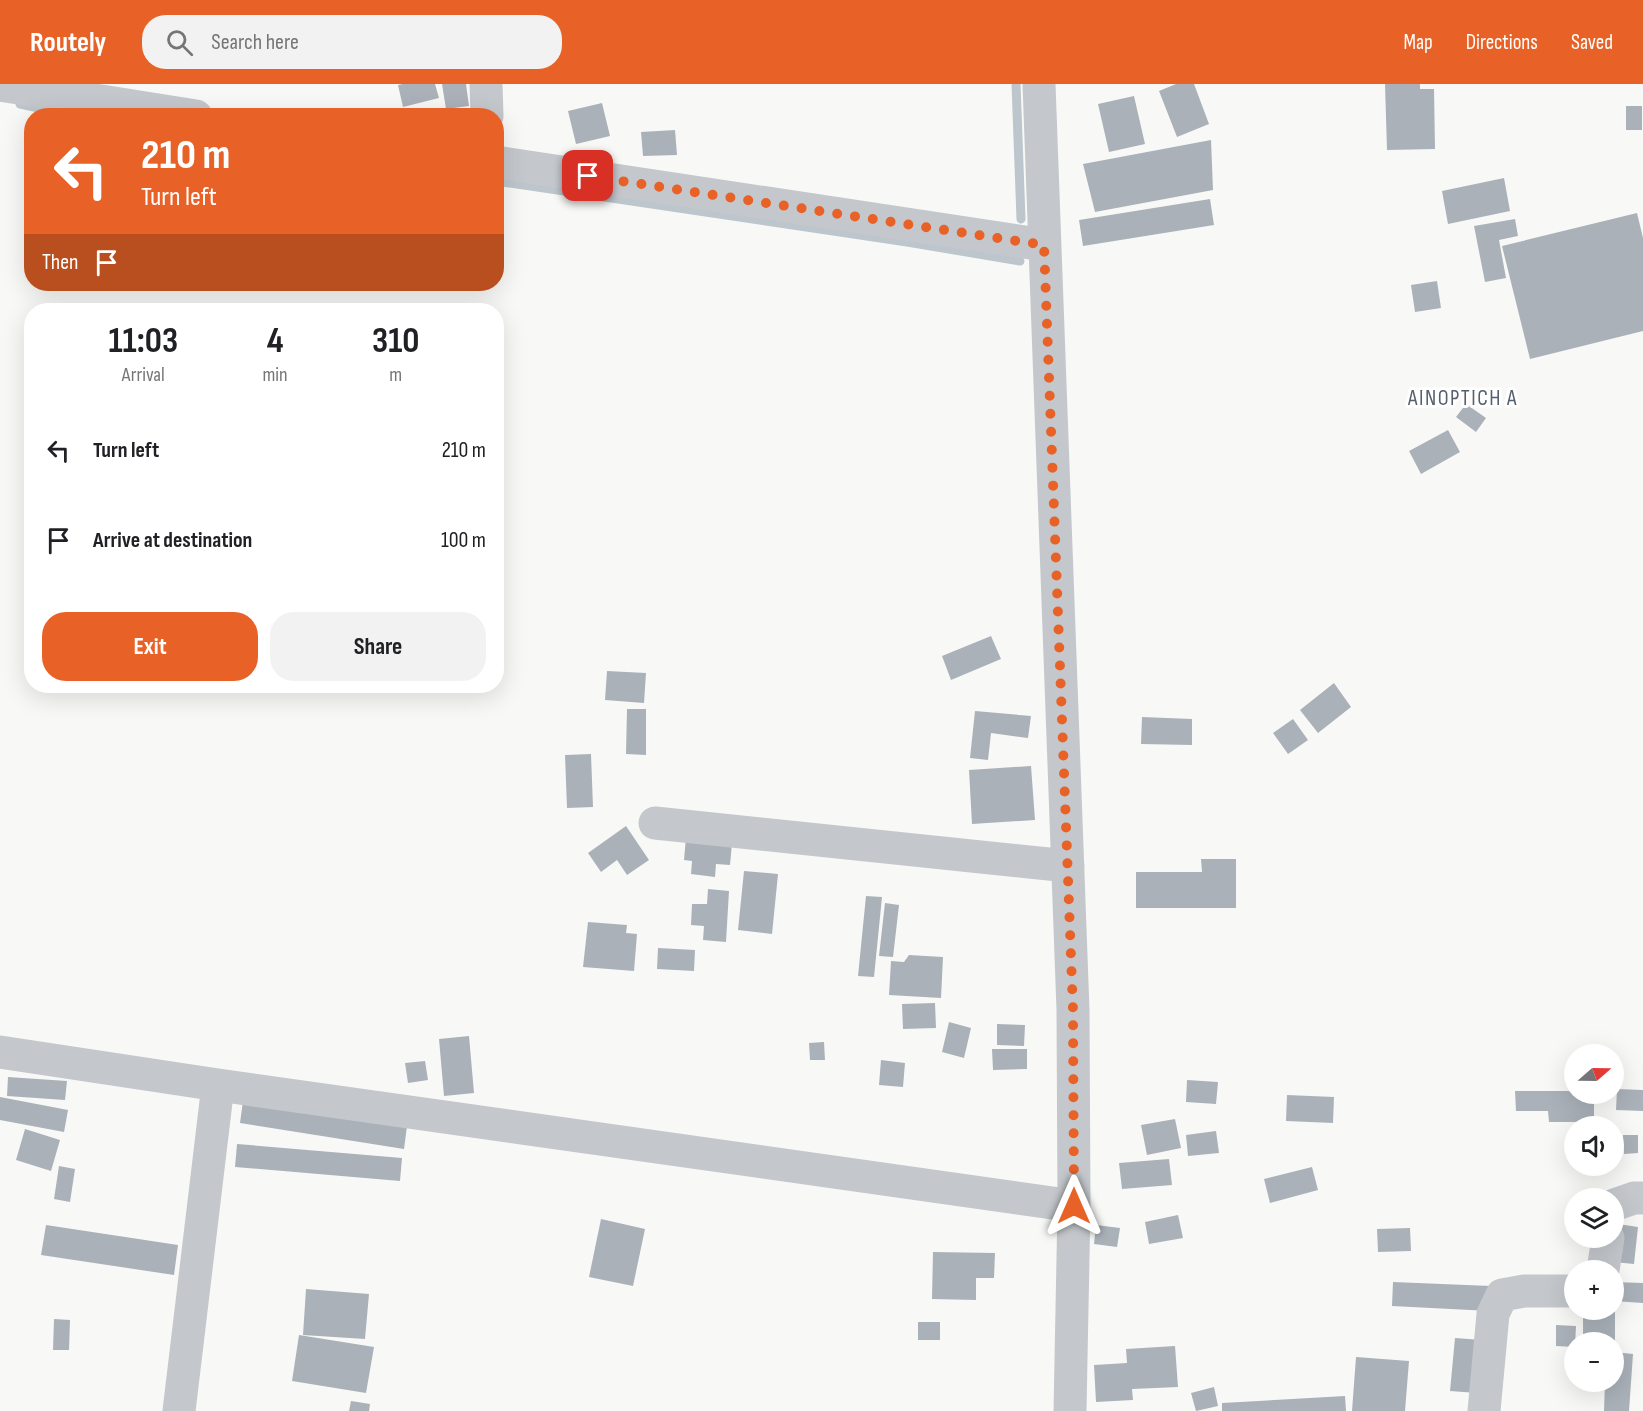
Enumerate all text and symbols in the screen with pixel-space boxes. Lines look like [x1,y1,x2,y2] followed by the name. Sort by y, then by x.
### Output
[142,15,562,69] search box
[30,26,106,59] text: Routely
[163,26,196,59] icon: search
[211,29,299,56] text: Search here
[1403,30,1433,55] text: Map
[1466,30,1538,55] text: Directions
[1571,30,1613,55] text: Saved
[141,130,230,181] text: 210 m
[42,132,120,210] icon: left
[562,150,613,201] pin
[571,159,604,192] icon: arrive
[141,181,217,213] text: Turn left
[90,246,123,279] icon: arrive
[42,249,78,276] text: Then
[108,320,178,363] text: 11:03
[267,320,283,363] text: 4
[372,320,419,363] text: 310
[122,363,165,387] text: Arrival
[263,363,288,387] text: min
[389,363,402,387] text: m
[1407,385,1518,412] district label: AINOPTICH A
[42,434,75,467] icon: left
[93,437,159,464] text: Turn left
[442,437,486,464] text: 210 m
[42,524,75,557] icon: arrive
[93,527,252,554] text: Arrive at destination
[441,527,486,554] text: 100 m
[42,612,258,681] button: Exit
[270,612,486,681] button: Share
[1564,1044,1624,1104] north arrow
[1564,1044,1624,1392] map controls
[1564,1116,1624,1176] button: sound
[1042,1174,1106,1238] position arrow
[1564,1188,1624,1248] button: layers
[1564,1260,1624,1320] button: +
[1564,1332,1624,1392] button: −

